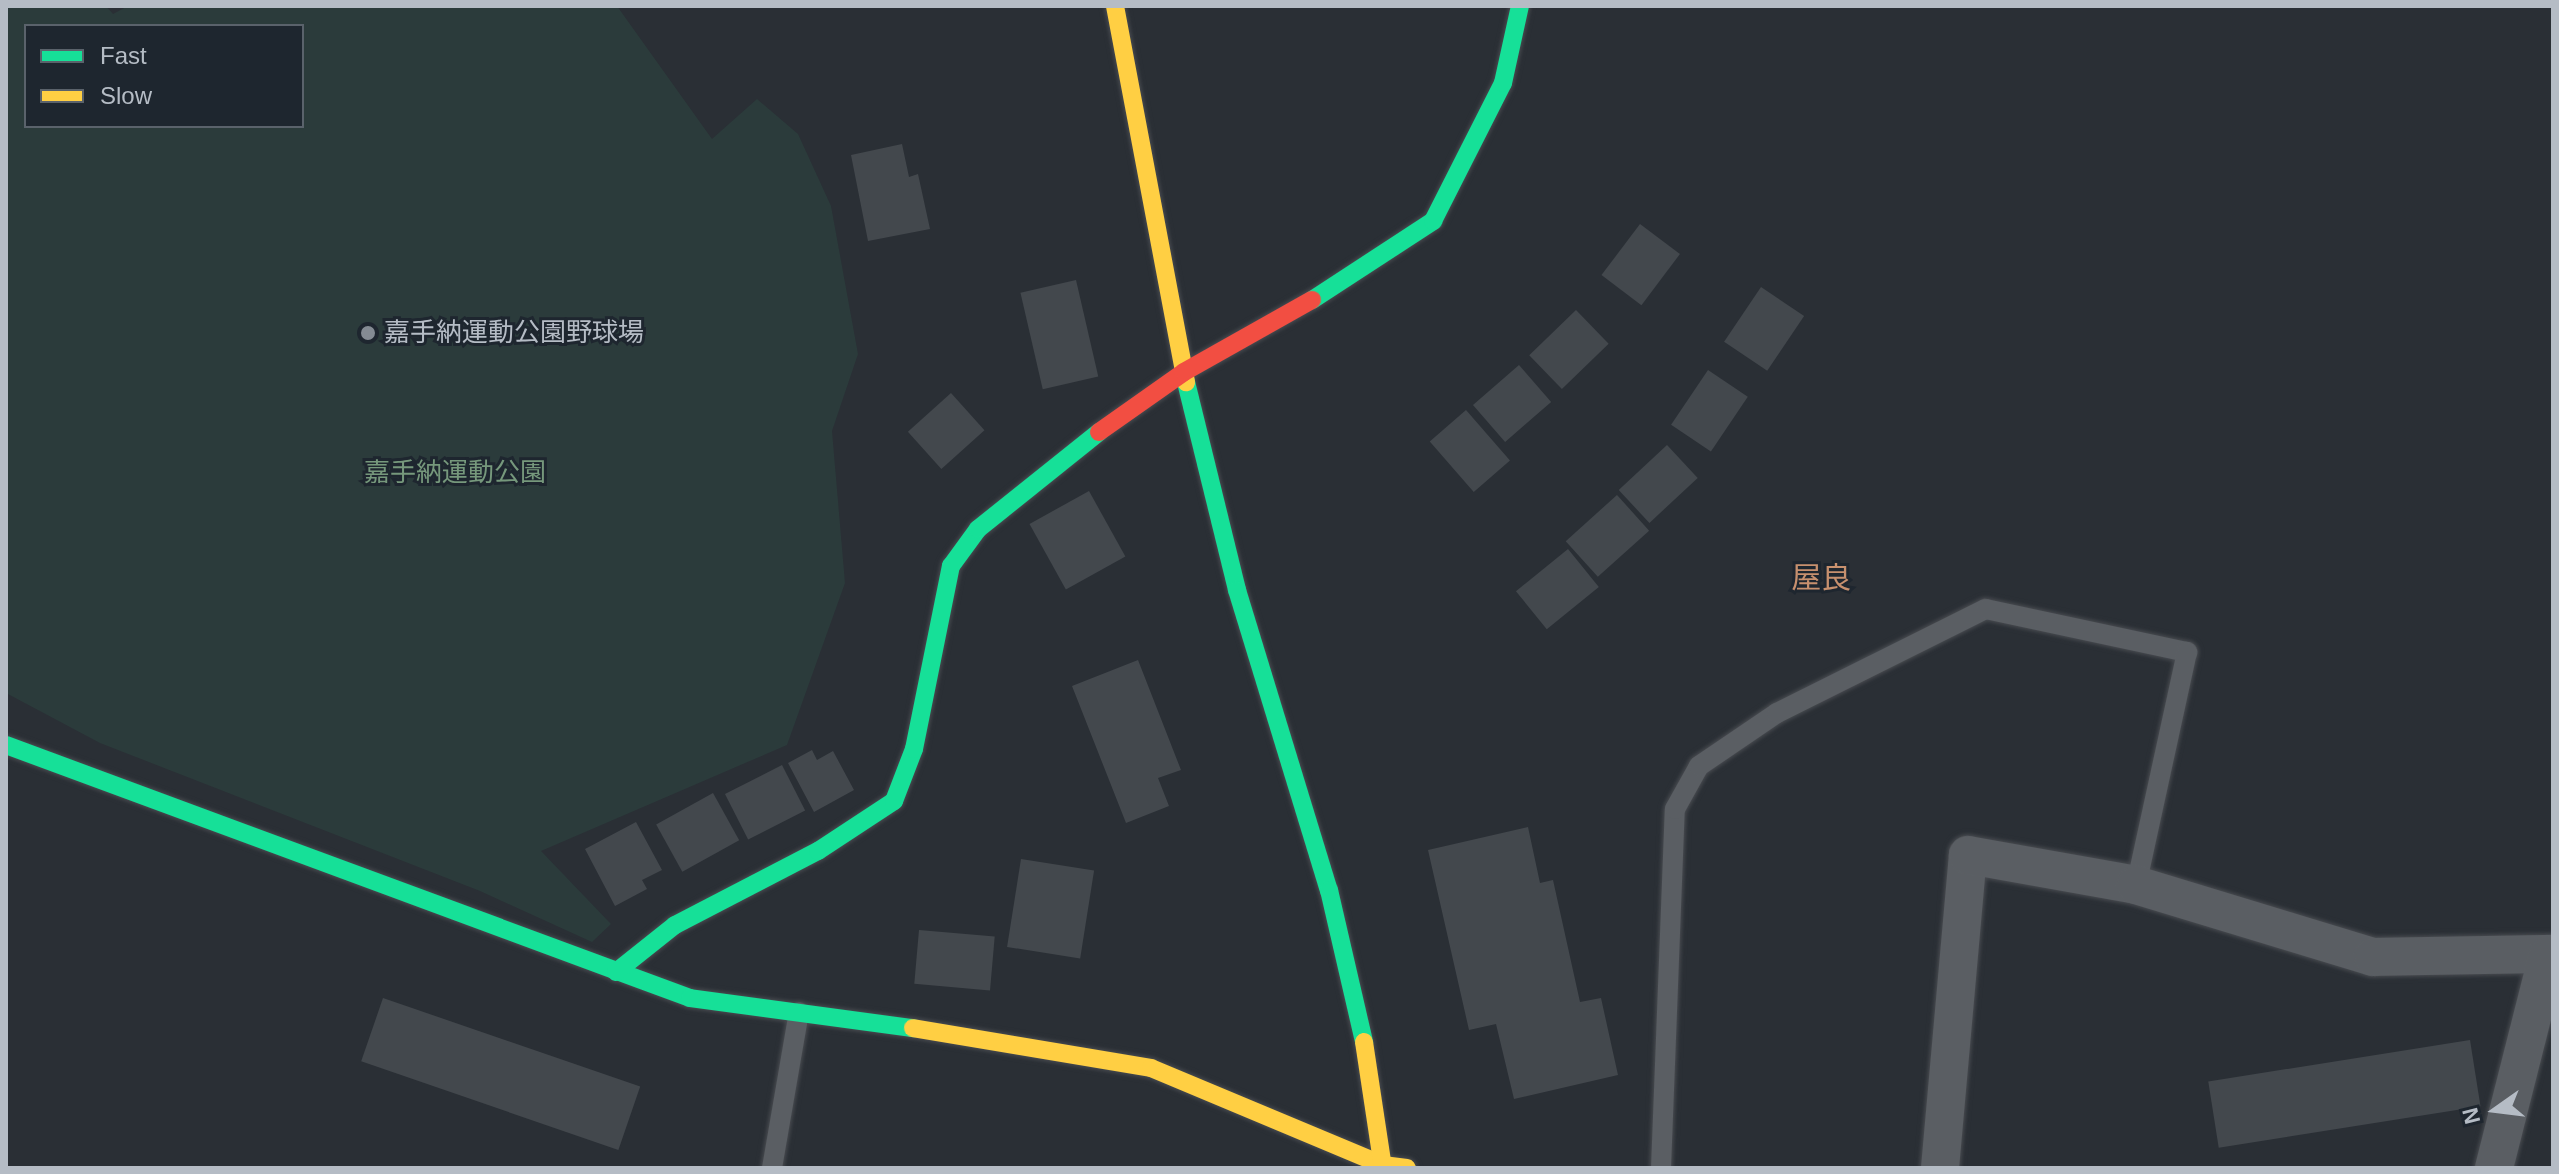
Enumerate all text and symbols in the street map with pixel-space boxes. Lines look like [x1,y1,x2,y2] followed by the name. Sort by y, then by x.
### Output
[24,24,304,128] legend
[100,42,147,69] text: Fast
[100,82,152,109] text: Slow
[384,317,644,349] place label: 嘉手納運動公園野球場
[359,324,377,342] marker: 嘉手納運動公園野球場
[364,457,546,489] park label: 嘉手納運動公園
[1791,560,1851,596] district label: 屋良
[2455,1070,2535,1150] north arrow
[2457,1105,2485,1127] text: N

